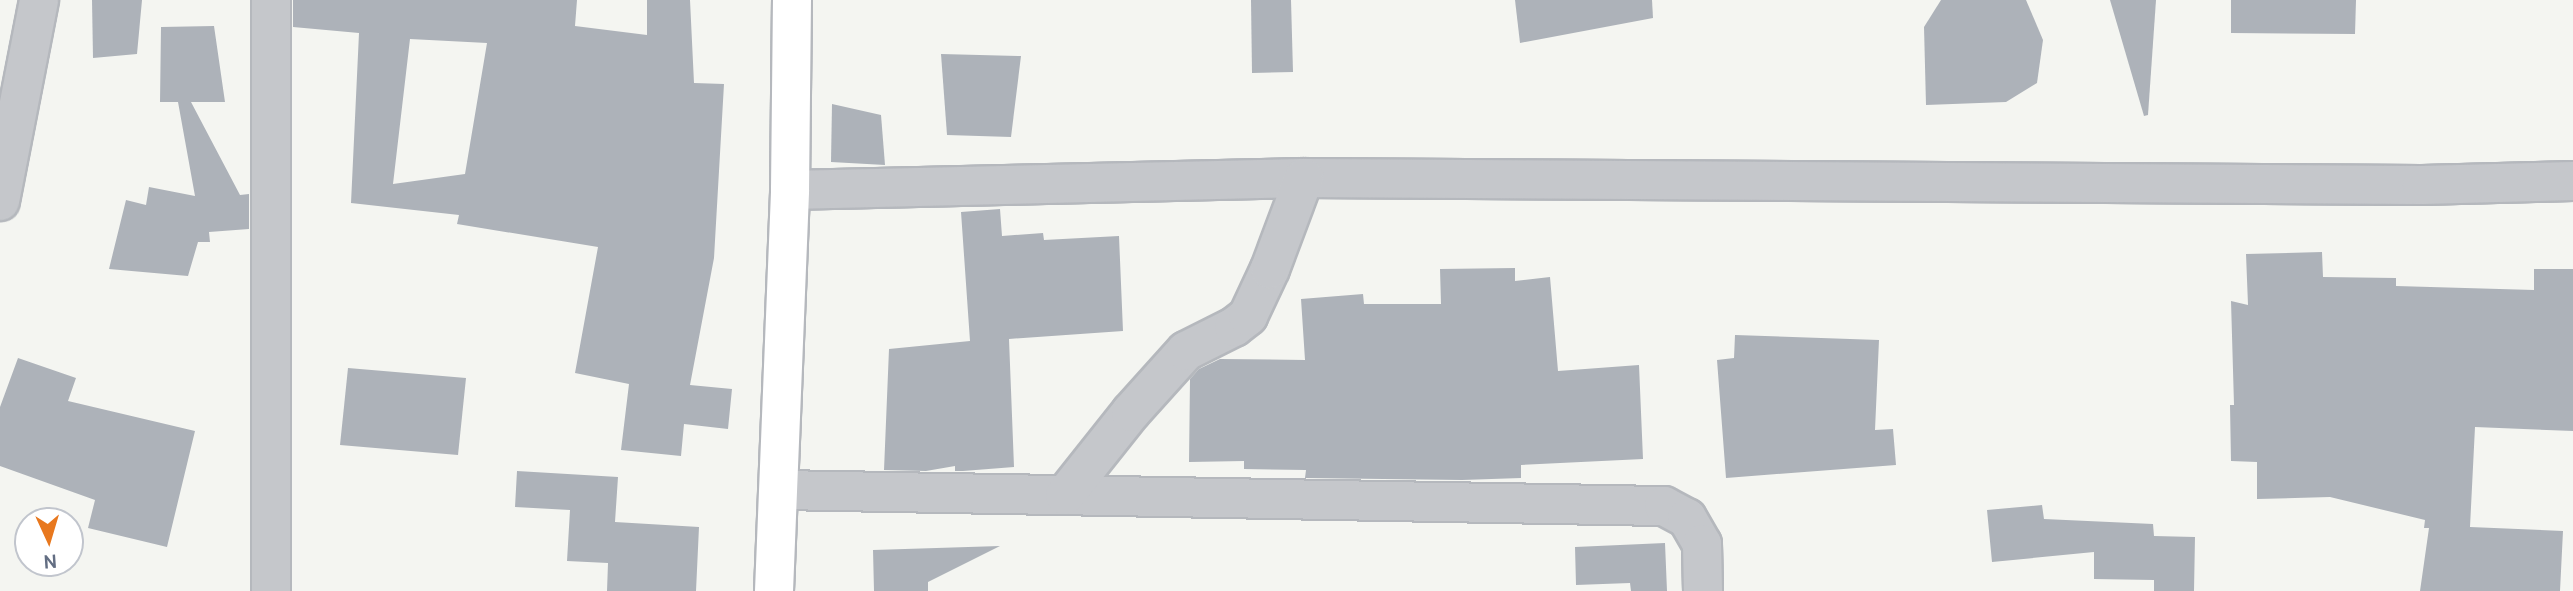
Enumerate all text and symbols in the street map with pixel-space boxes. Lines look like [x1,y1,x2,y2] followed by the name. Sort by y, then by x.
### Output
[14,507,84,577] north arrow
[43,550,58,573] text: N

